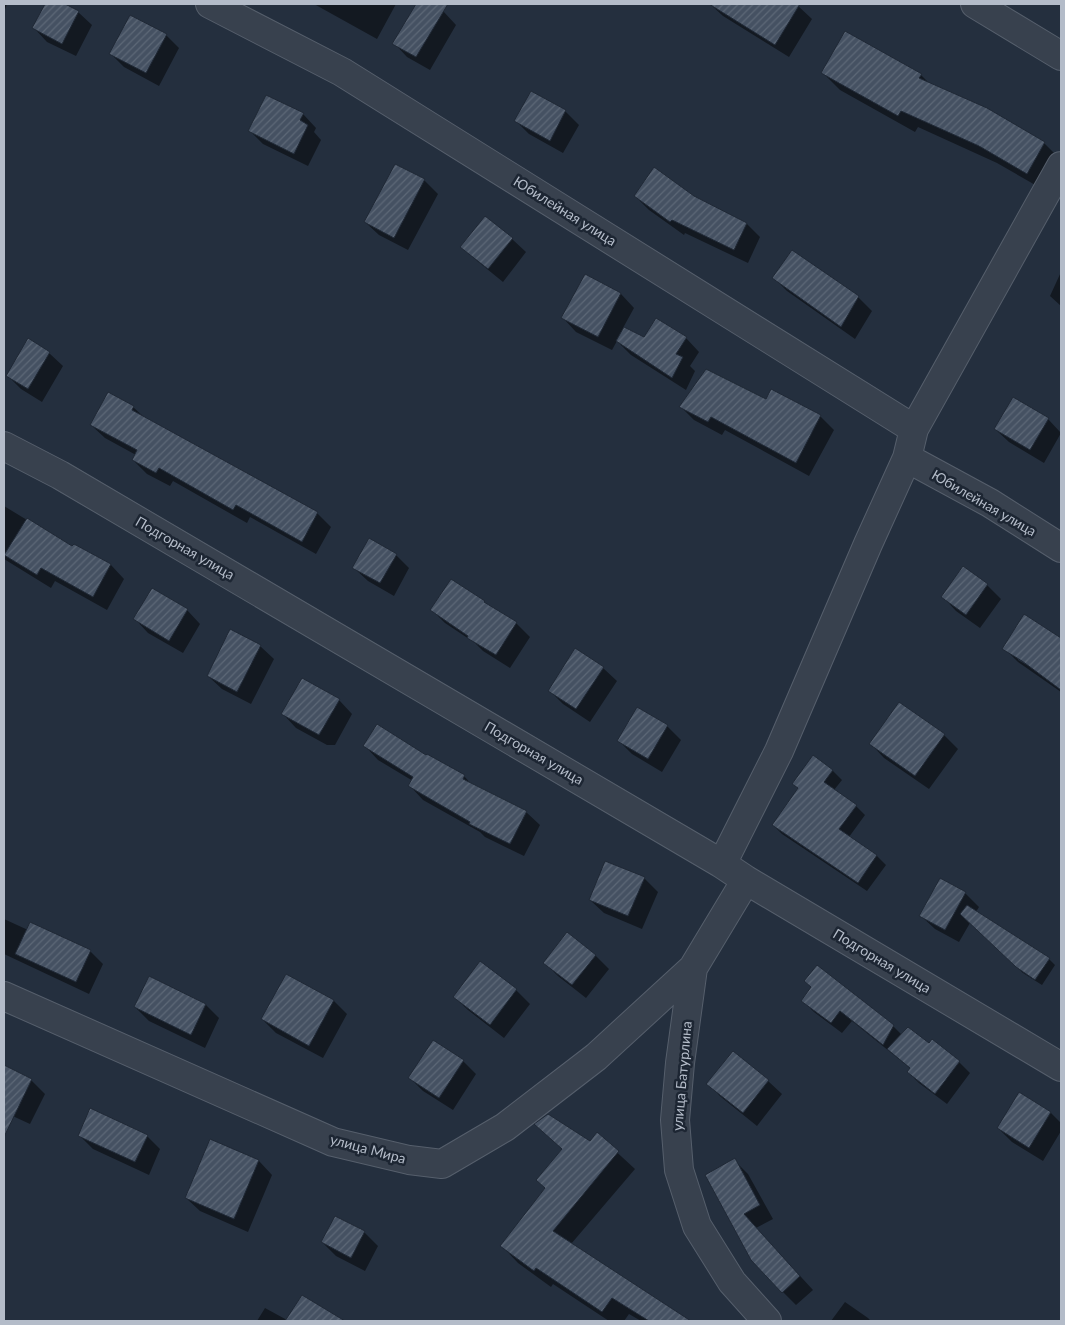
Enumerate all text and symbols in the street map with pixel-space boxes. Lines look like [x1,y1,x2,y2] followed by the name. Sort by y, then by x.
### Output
[511,172,620,249] street label: Юбилейная улица
[929,466,1040,539] street label: Юбилейная улица
[133,512,238,583] street label: Подгорная улица
[482,717,587,788] street label: Подгорная улица
[830,925,934,997] street label: Подгорная улица
[668,1020,695,1132] street label: улица Батурлина
[328,1130,408,1167] street label: улица Мира

